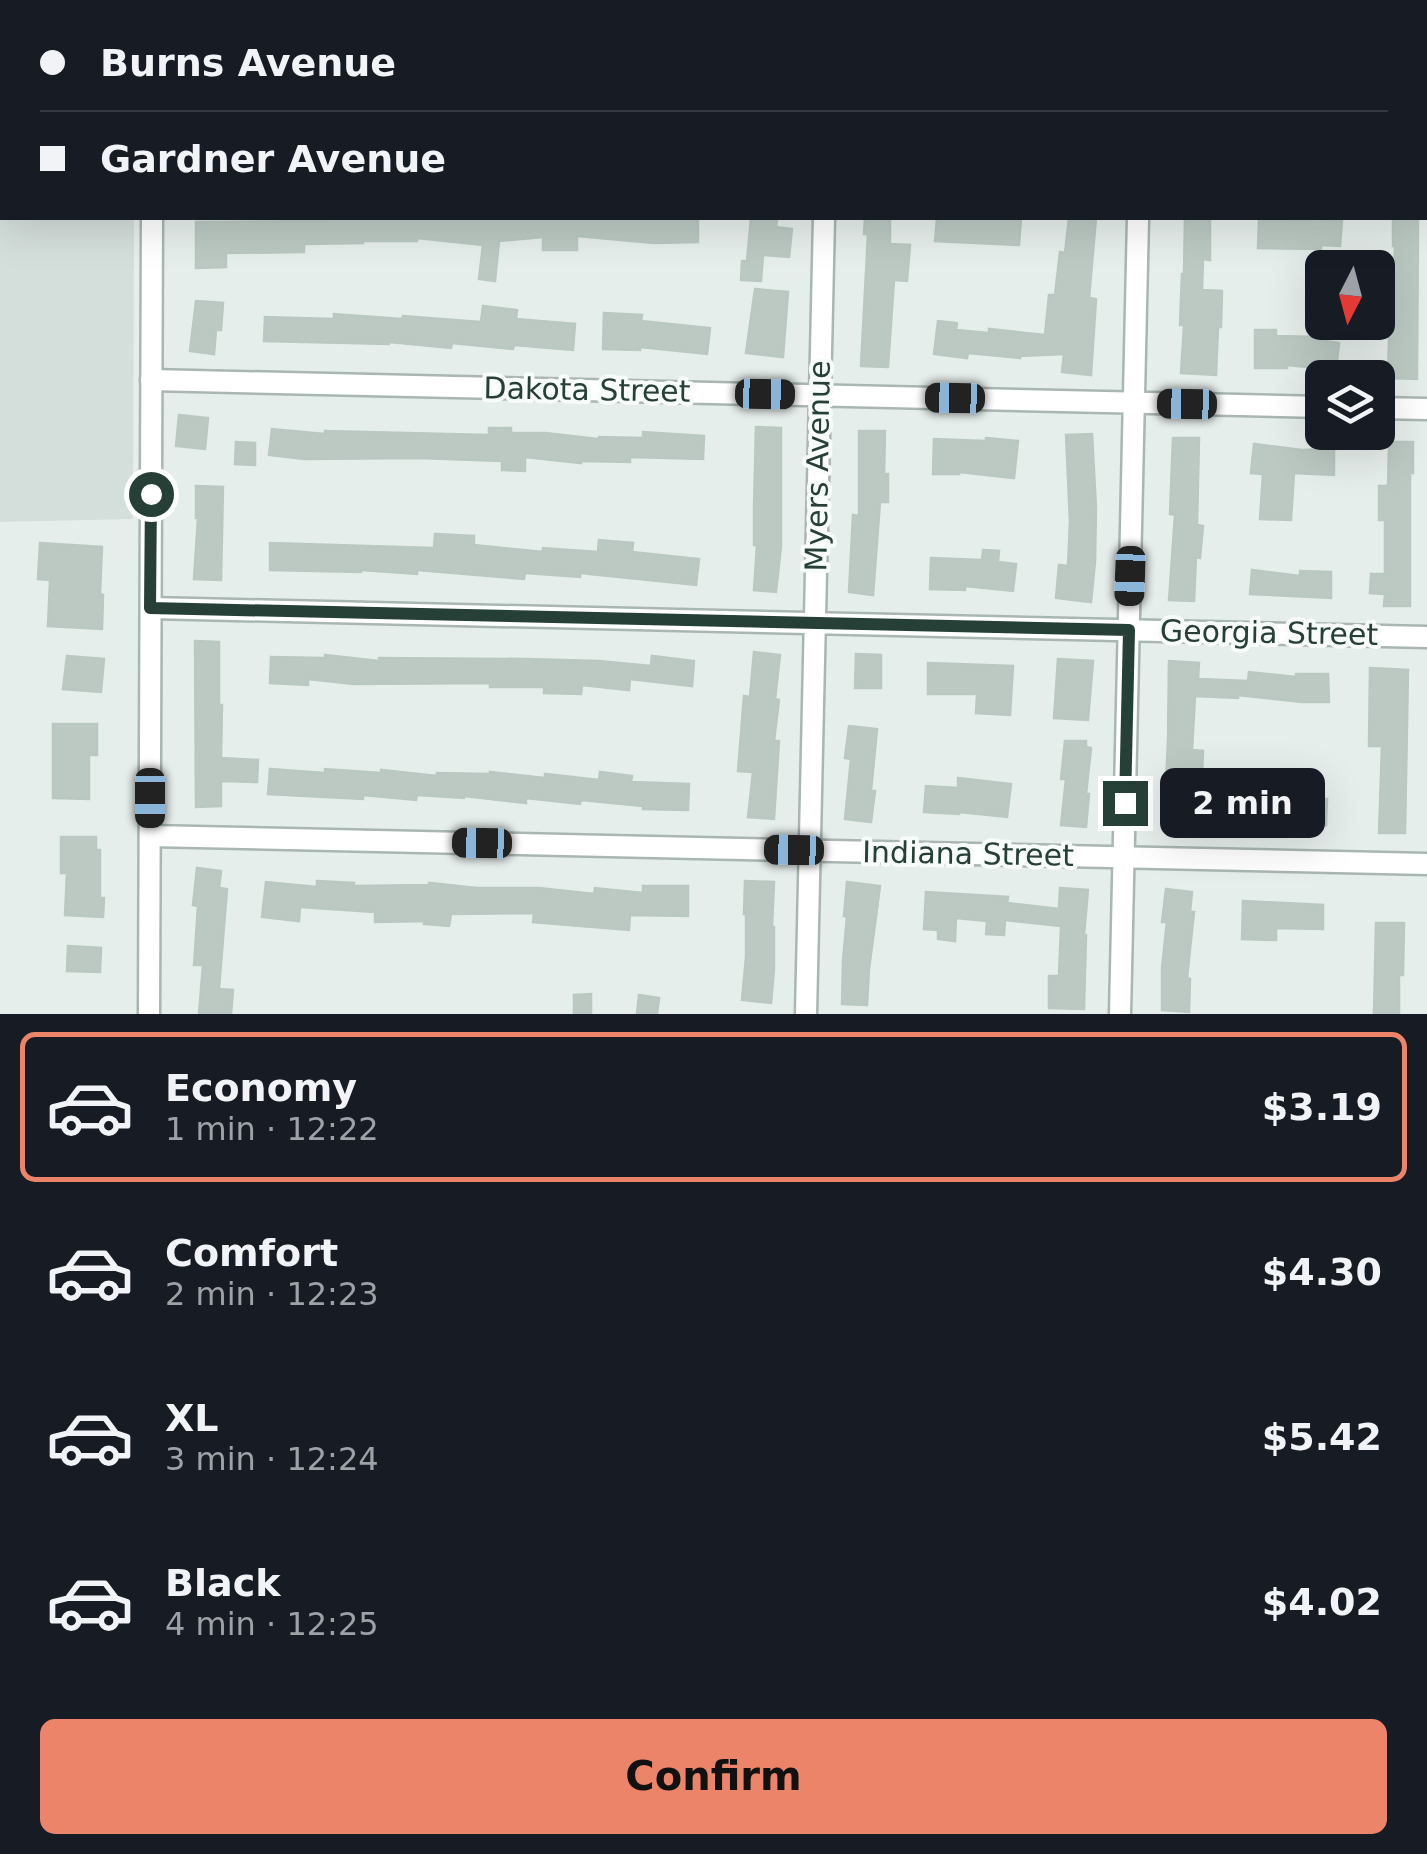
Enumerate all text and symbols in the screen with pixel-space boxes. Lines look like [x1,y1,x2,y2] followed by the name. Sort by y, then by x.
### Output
[100,41,396,85] text: Burns Avenue
[100,137,446,181] text: Gardner Avenue
[1305,250,1395,340] north arrow
[1305,250,1395,450] map controls
[798,360,837,572] street label: Myers Avenue
[1305,360,1395,450] button: layers
[483,370,691,409] street label: Dakota Street
[735,378,795,410] car
[925,382,985,414] car
[1157,388,1217,420] car
[129,472,174,517] route start
[1114,545,1146,607] car
[1160,613,1379,652] street label: Georgia Street
[135,768,165,828] car
[1160,768,1325,838] callout: 2 min
[1103,781,1148,826] route end
[1192,784,1293,822] text: 2 min
[452,827,512,859] car
[764,834,824,866] car
[862,834,1074,873] street label: Indiana Street
[45,1062,135,1152] icon: car
[165,1066,357,1110] text: Economy
[1262,1085,1382,1129] text: $3.19
[165,1110,379,1148] text: 1 min · 12:22
[45,1227,135,1317] icon: car
[165,1231,338,1275] text: Comfort
[1262,1250,1382,1294] text: $4.30
[165,1275,379,1313] text: 2 min · 12:23
[45,1392,135,1482] icon: car
[165,1396,219,1440] text: XL
[1262,1415,1382,1459] text: $5.42
[165,1440,379,1478] text: 3 min · 12:24
[45,1557,135,1647] icon: car
[165,1561,280,1605] text: Black
[1262,1580,1382,1624] text: $4.02
[165,1605,379,1643] text: 4 min · 12:25
[40,1719,1387,1834] button: Confirm

